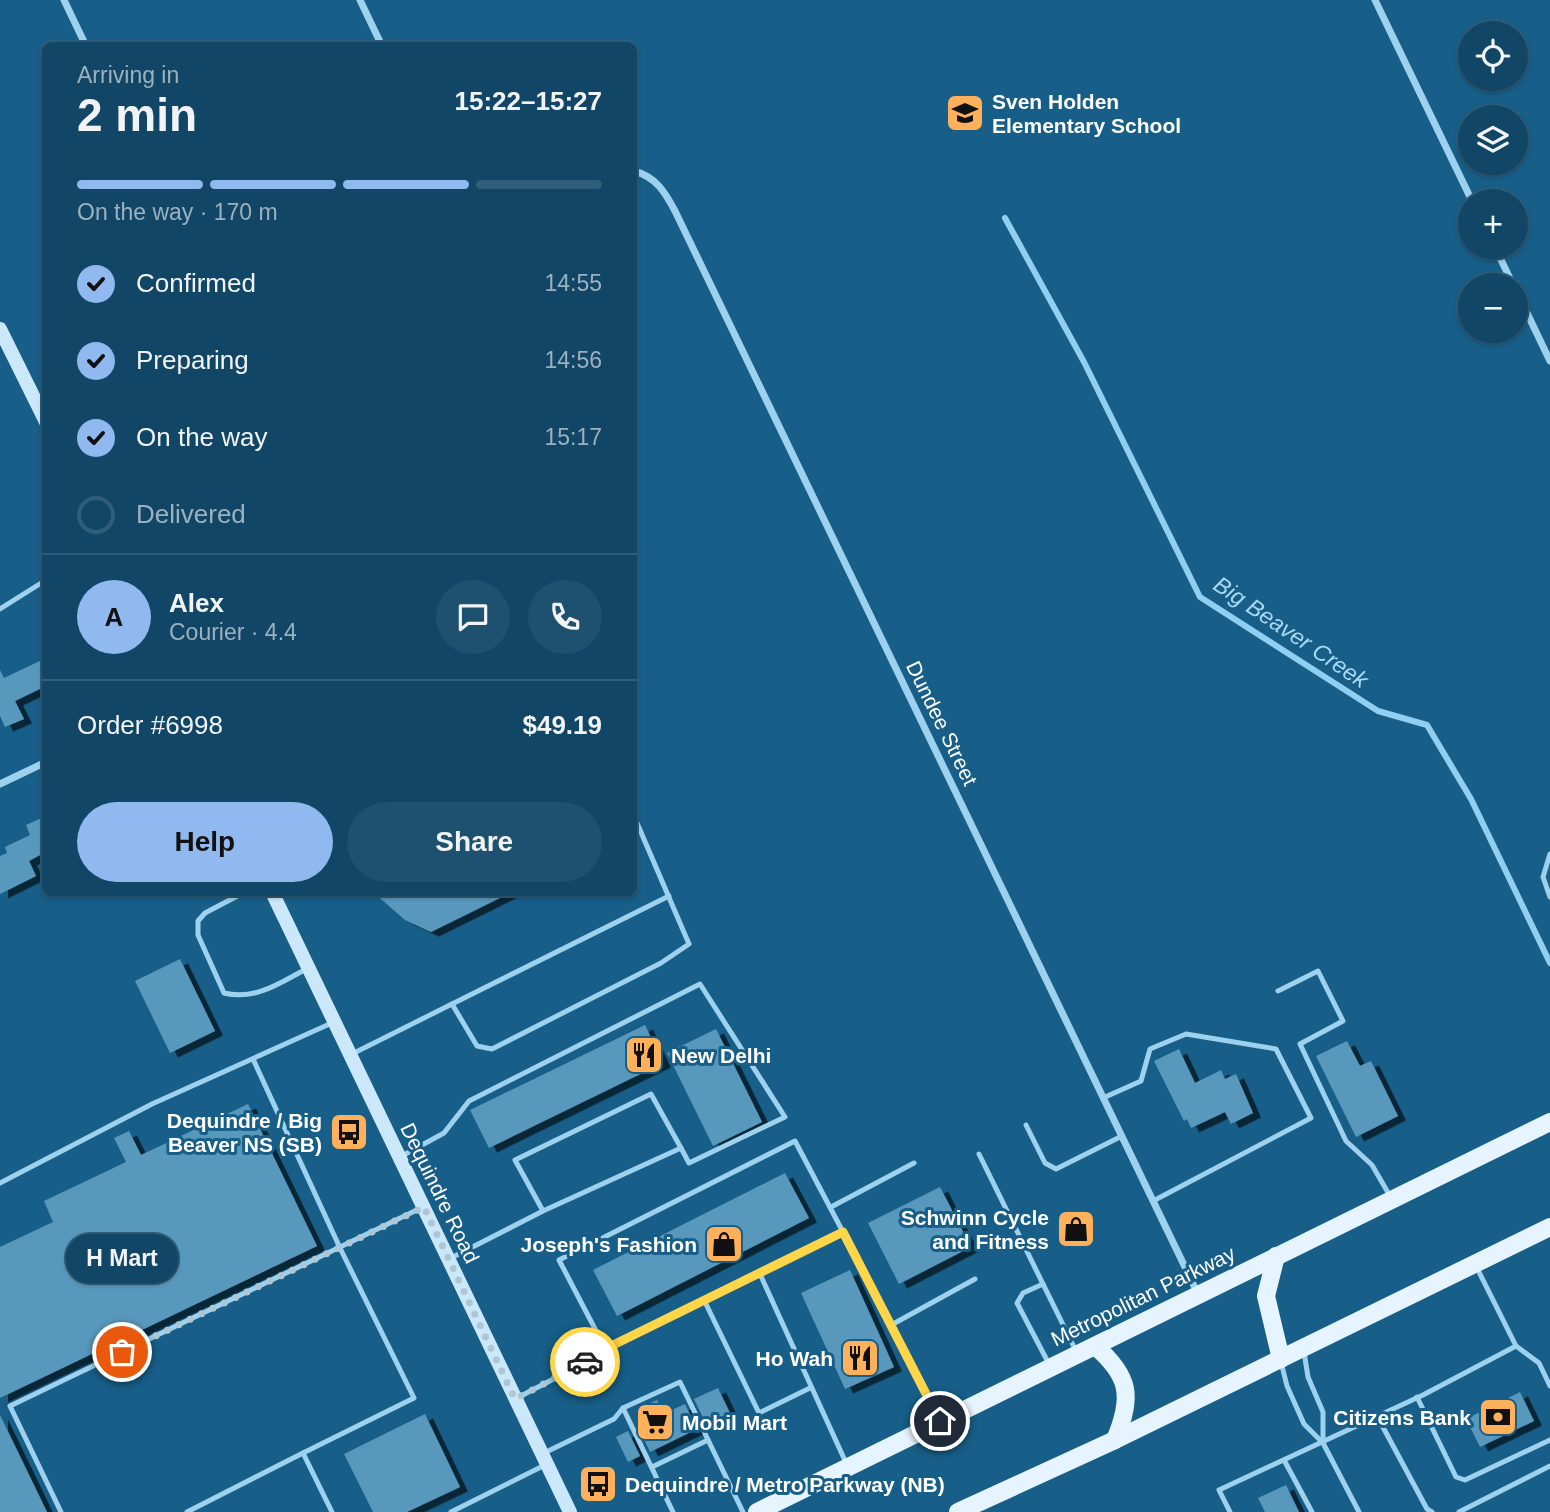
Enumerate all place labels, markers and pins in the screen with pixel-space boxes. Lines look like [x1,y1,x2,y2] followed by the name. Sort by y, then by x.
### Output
[992,90,1181,137] place label: Sven Holden Elementary School
[944,92,986,134] school or university icon: Sven Holden Elementary School
[623,1034,665,1076] restaurant icon: New Delhi
[671,1044,771,1067] place label: New Delhi
[167,1109,322,1156] place label: Dequindre / Big Beaver NS (SB)
[328,1111,370,1153] bus stop icon: Dequindre / Big Beaver NS (SB)
[901,1206,1049,1253] place label: Schwinn Cycle and Fitness
[1055,1208,1097,1250] shop icon: Schwinn Cycle and Fitness
[703,1223,745,1265] shop icon: Joseph's Fashion
[66,1233,178,1282] callout: H Mart
[520,1233,697,1256] place label: Joseph's Fashion
[92,1322,152,1382] pin
[839,1337,881,1379] restaurant icon: Ho Wah
[756,1347,833,1370] place label: Ho Wah
[910,1391,970,1451] pin
[1477,1396,1519,1438] bank icon: Citizens Bank
[634,1401,676,1443] supermarket icon: Mobil Mart
[1333,1406,1471,1429] place label: Citizens Bank
[682,1411,787,1434] place label: Mobil Mart
[577,1463,619,1505] bus stop icon: Dequindre / Metro Parkway (NB)
[625,1473,945,1496] place label: Dequindre / Metro Parkway (NB)

